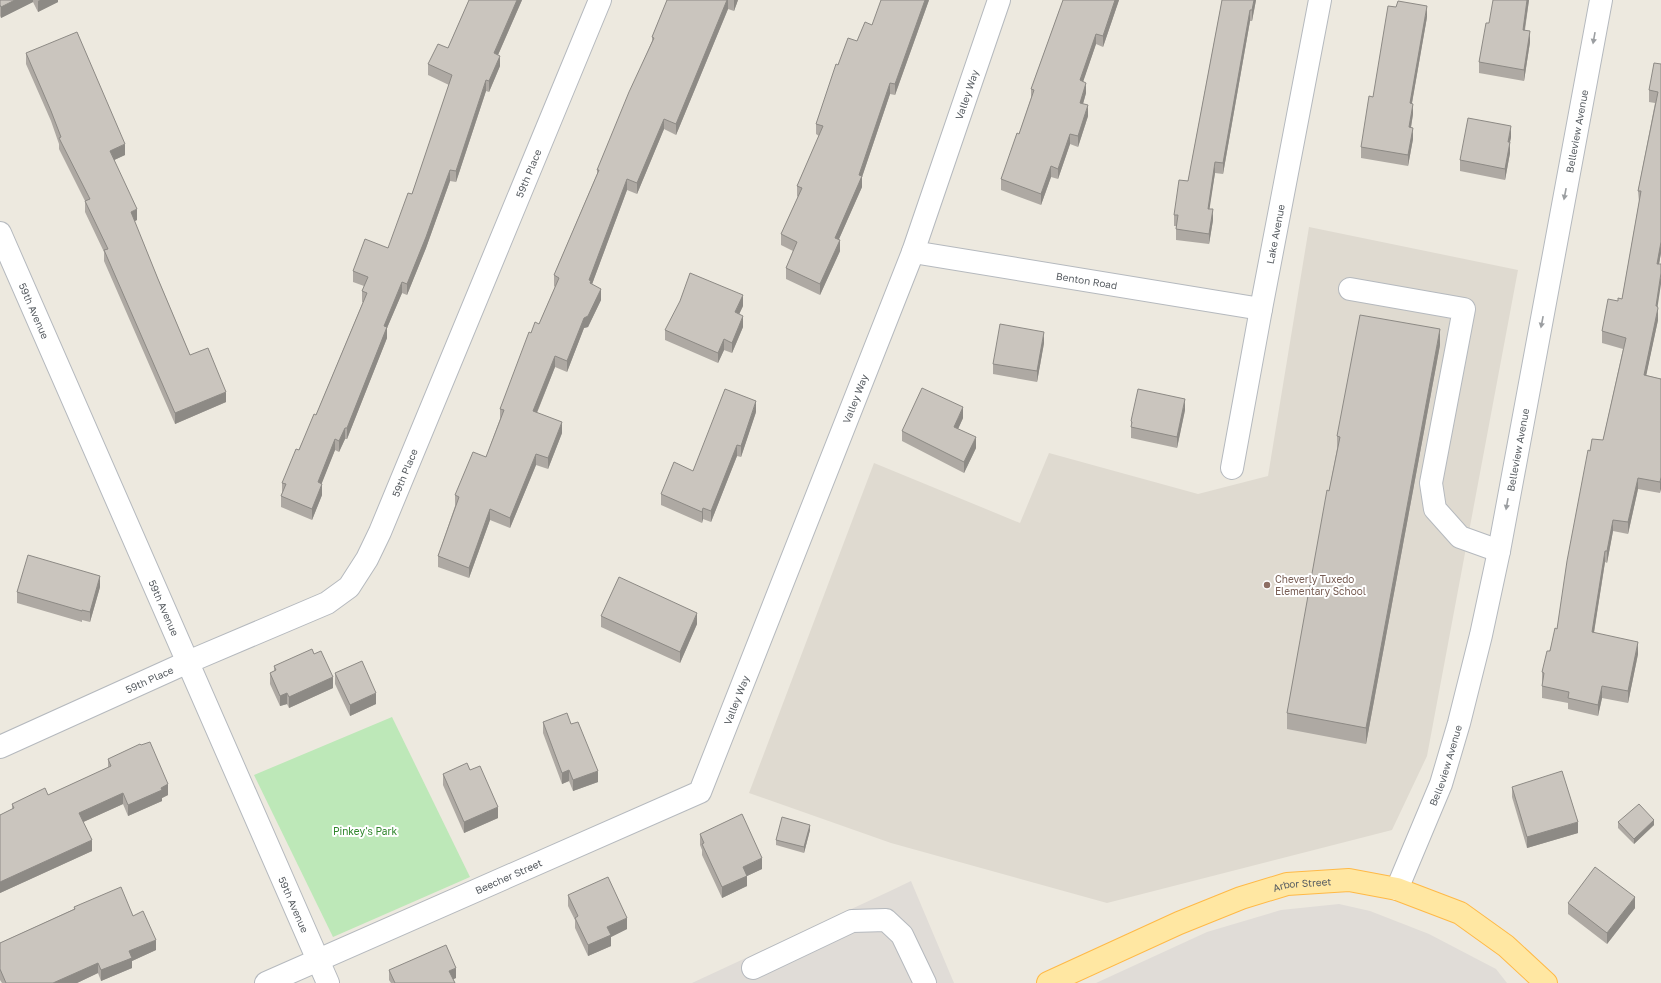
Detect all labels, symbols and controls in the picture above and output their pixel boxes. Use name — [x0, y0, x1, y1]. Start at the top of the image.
one-way arrow — [1590, 32, 1596, 44]
street label: Valley Way — [953, 68, 981, 121]
street label: Belleview Avenue — [1563, 88, 1590, 174]
street label: 59th Place — [513, 147, 544, 199]
one-way arrow — [1562, 188, 1568, 200]
street label: Lake Avenue — [1264, 203, 1287, 265]
street label: Benton Road — [1055, 270, 1118, 291]
street label: 59th Avenue — [17, 281, 52, 341]
one-way arrow — [1538, 316, 1544, 328]
street label: Valley Way — [840, 372, 870, 425]
street label: Belleview Avenue — [1504, 407, 1531, 492]
street label: 59th Place — [389, 447, 420, 499]
one-way arrow — [1504, 498, 1510, 511]
place label: Cheverly Tuxedo Elementary School — [1275, 573, 1366, 597]
street label: 59th Avenue — [146, 578, 181, 638]
marker: Cheverly Tuxedo Elementary School — [1262, 580, 1272, 590]
street label: 59th Place — [124, 663, 175, 695]
street label: Valley Way — [721, 673, 752, 726]
street label: Belleview Avenue — [1427, 723, 1464, 808]
park label: Pinkey's Park — [333, 825, 397, 837]
street label: Beecher Street — [473, 856, 544, 896]
street label: 59th Avenue — [276, 875, 311, 935]
street label: Arbor Street — [1271, 875, 1332, 894]

